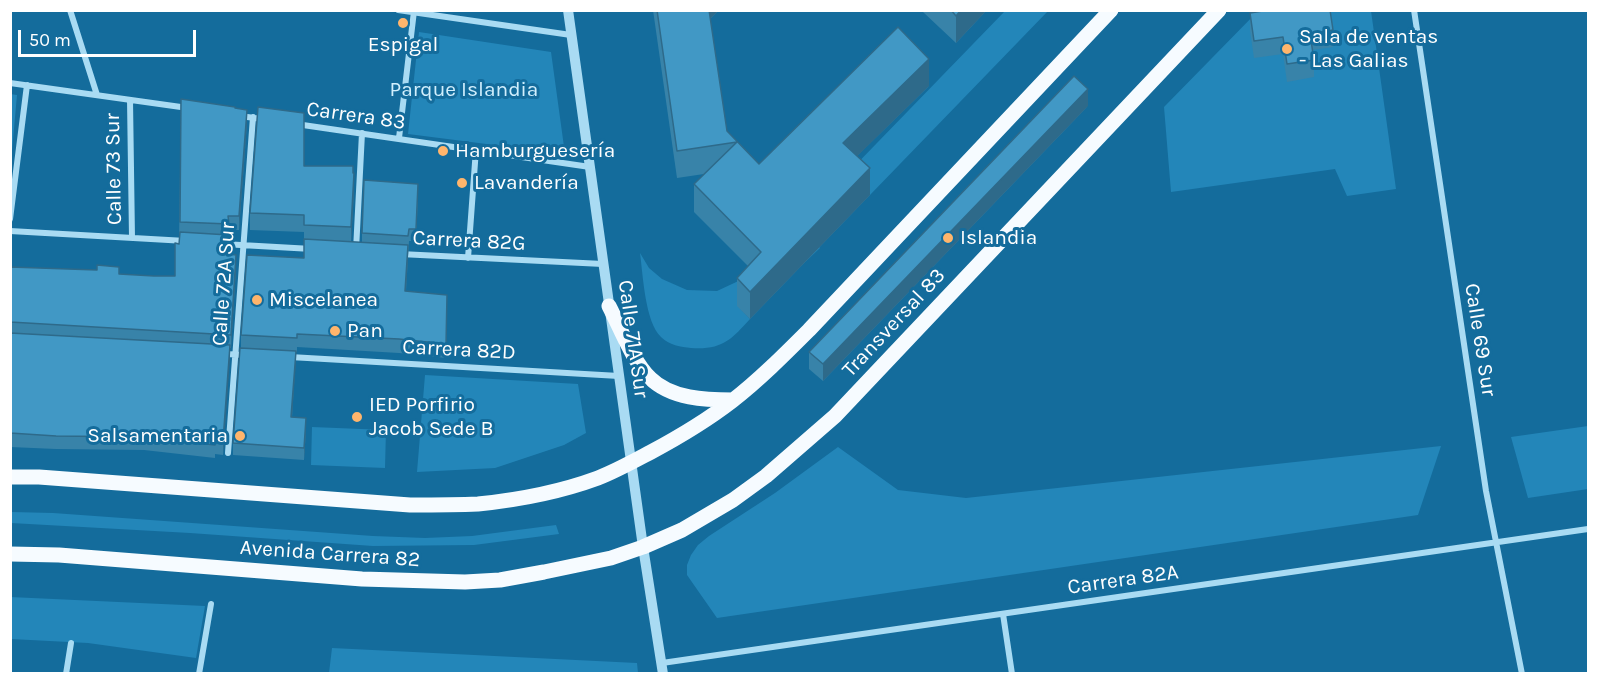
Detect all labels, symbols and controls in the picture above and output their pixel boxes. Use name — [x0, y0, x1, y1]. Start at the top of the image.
marker: Espigal — [396, 16, 410, 30]
scale bar — [21, 18, 200, 56]
place label: Sala de ventas - Las Galias — [1299, 24, 1438, 74]
text: 50 m — [29, 29, 71, 51]
place label: Espigal — [368, 32, 438, 58]
marker: Sala de ventas - Las Galias — [1280, 42, 1294, 56]
park label: Parque Islandia — [390, 77, 538, 103]
street label: Carrera 83 — [305, 97, 407, 135]
street label: Calle 73 Sur — [100, 113, 128, 225]
place label: Hamburguesería — [455, 138, 615, 164]
marker: Hamburguesería — [436, 144, 450, 158]
place label: Lavandería — [474, 170, 579, 196]
marker: Lavandería — [455, 176, 469, 190]
street label: Calle 72A Sur — [207, 221, 241, 347]
street label: Carrera 82G — [412, 225, 526, 257]
place label: Islandia — [960, 225, 1037, 251]
marker: Islandia — [941, 231, 955, 245]
street label: Transversal 83 — [837, 263, 951, 383]
street label: Calle 71A Sur — [612, 278, 654, 400]
street label: Calle 69 Sur — [1459, 282, 1501, 398]
place label: Miscelanea — [269, 287, 378, 313]
marker: Miscelanea — [250, 293, 264, 307]
place label: Pan — [347, 318, 383, 344]
marker: Pan — [328, 324, 342, 338]
street label: Carrera 82D — [402, 334, 516, 366]
place label: IED Porfirio Jacob Sede B — [369, 392, 494, 442]
marker: IED Porfirio Jacob Sede B — [350, 410, 364, 424]
place label: Salsamentaria — [87, 423, 228, 449]
marker: Salsamentaria — [233, 429, 247, 443]
street label: Avenida Carrera 82 — [239, 535, 421, 573]
street label: Carrera 82A — [1066, 560, 1180, 600]

